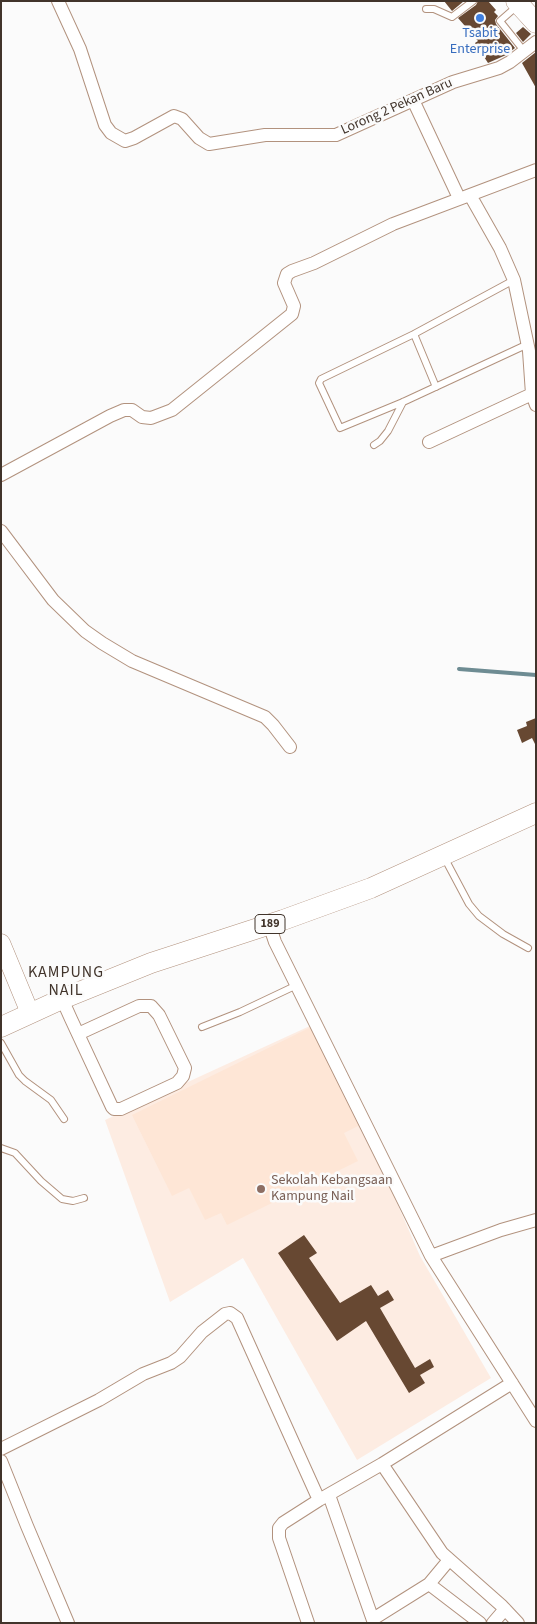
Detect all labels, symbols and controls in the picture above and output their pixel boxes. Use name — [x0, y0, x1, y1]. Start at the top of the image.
marker: Tsabit Enterprise — [474, 12, 486, 24]
place label: Tsabit Enterprise — [450, 26, 510, 58]
street label: Lorong 2 Pekan Baru — [339, 75, 455, 139]
road number: 189 — [255, 914, 285, 934]
district label: KAMPUNG NAIL — [27, 963, 105, 1001]
place label: Sekolah Kebangsaan Kampung Nail — [271, 1173, 393, 1206]
marker: Sekolah Kebangsaan Kampung Nail — [255, 1183, 267, 1195]

